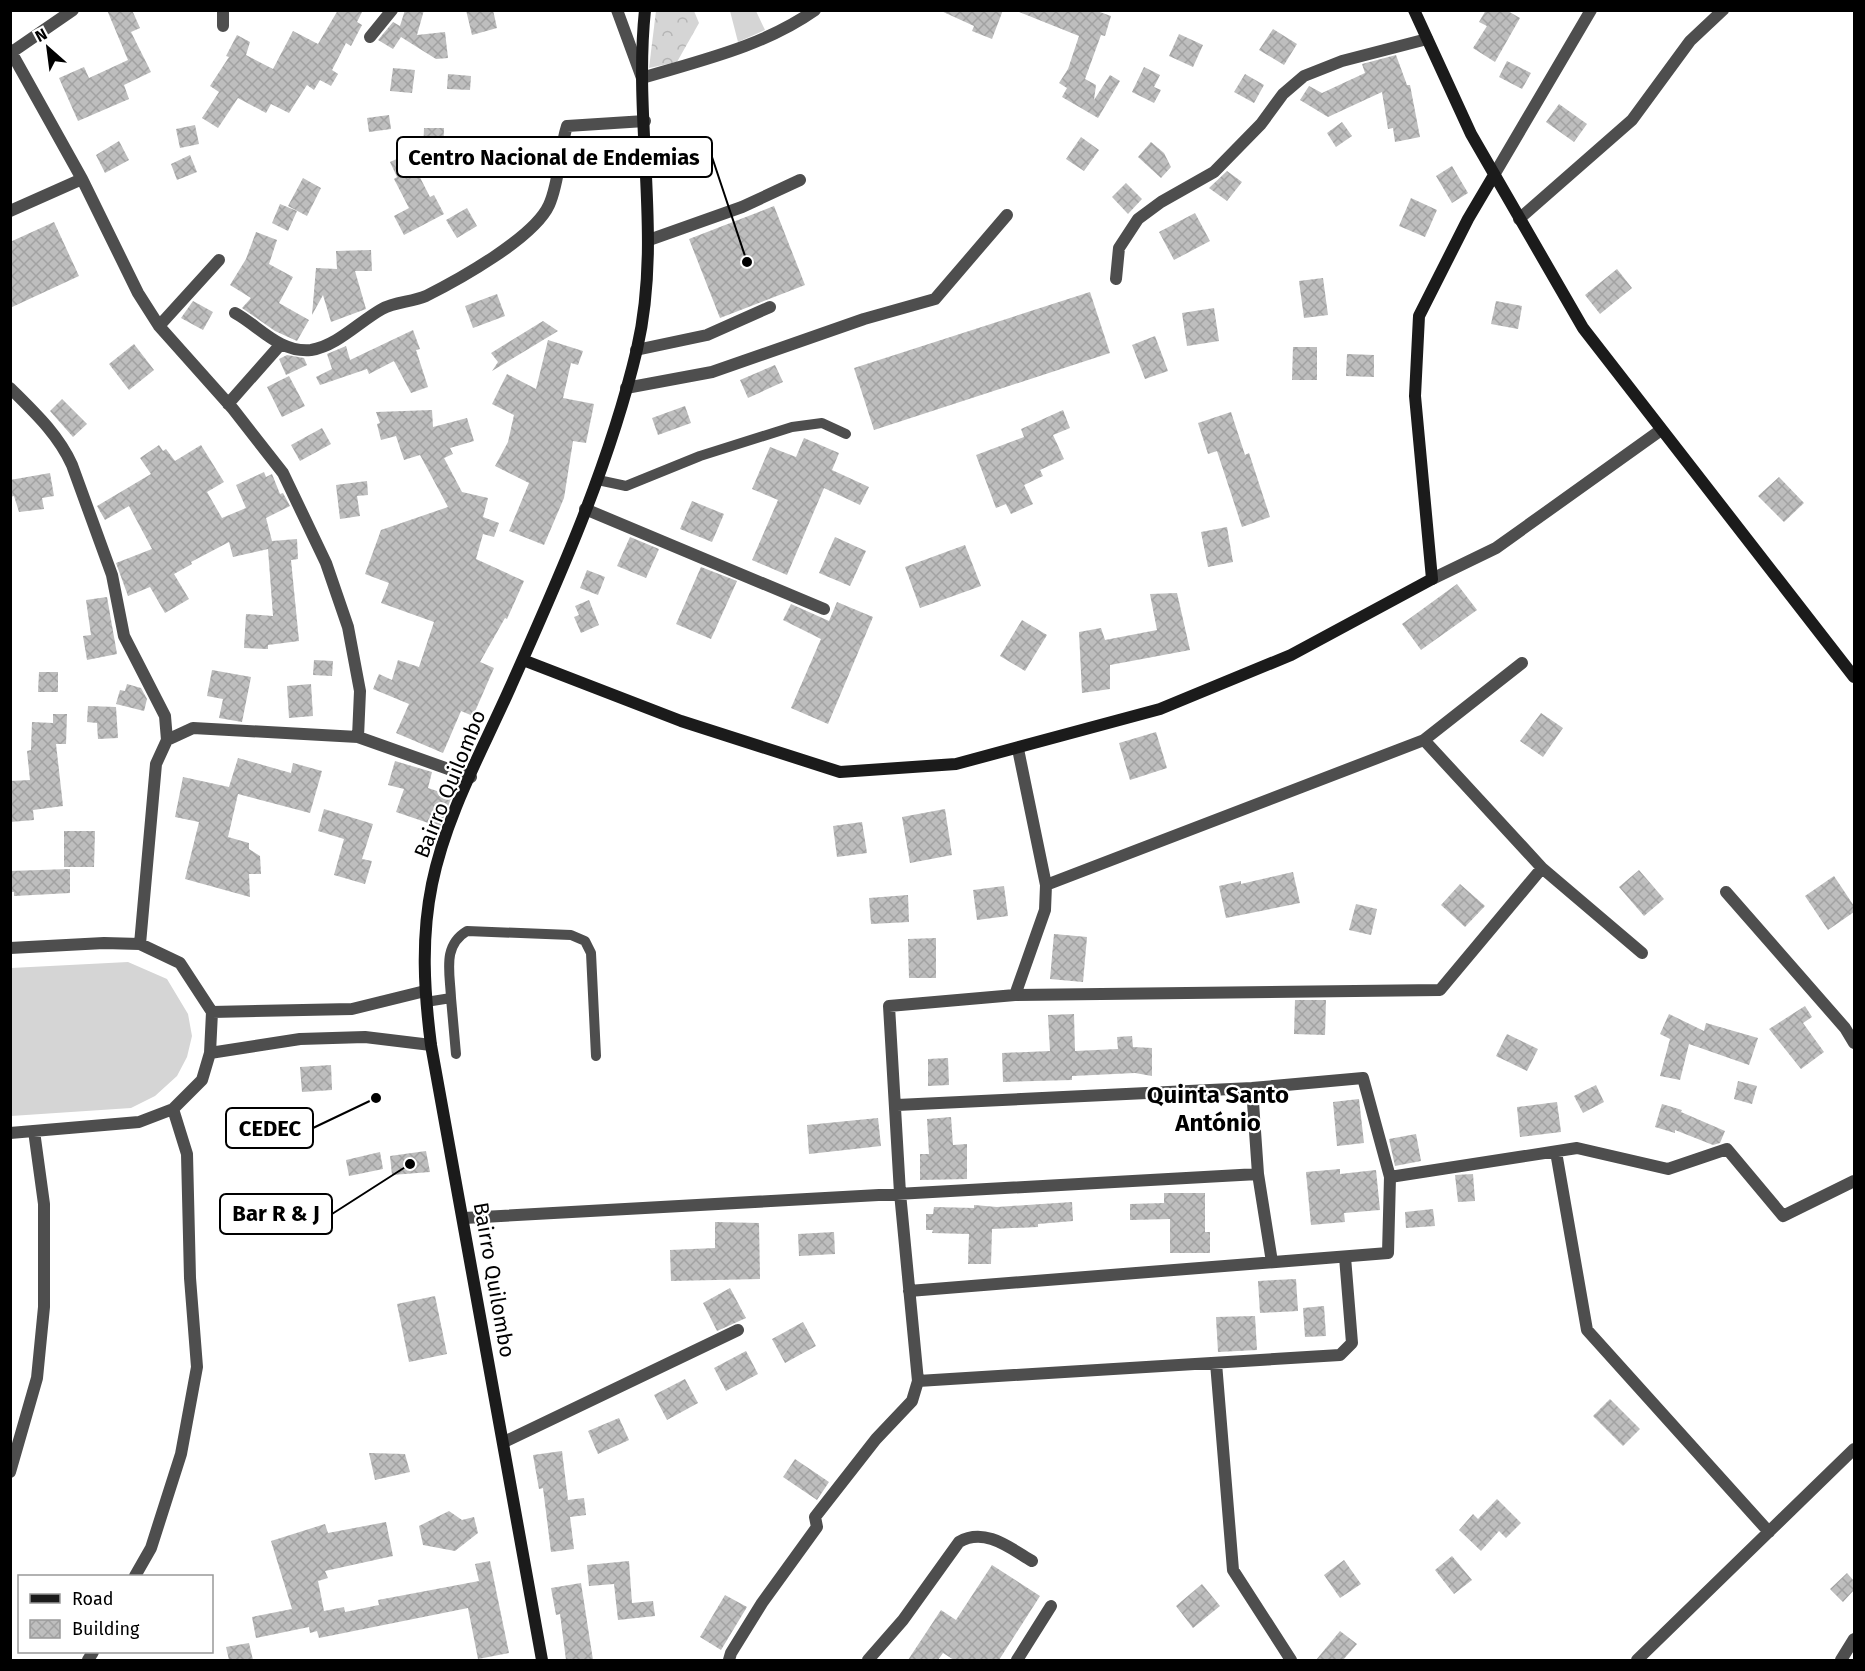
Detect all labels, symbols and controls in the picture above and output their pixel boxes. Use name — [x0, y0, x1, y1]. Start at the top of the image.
north arrow — [18, 18, 78, 78]
text: N — [32, 24, 50, 46]
callout: Centro Nacional de Endemias — [397, 137, 712, 177]
text: Centro Nacional de Endemias — [408, 144, 700, 171]
street label: Bairro Quilombo — [408, 706, 492, 862]
district label: Quinta Santo António — [1147, 1081, 1289, 1137]
callout: CEDEC — [226, 1108, 313, 1148]
text: CEDEC — [239, 1115, 302, 1142]
callout: Bar R & J — [220, 1194, 332, 1234]
text: Bar R & J — [232, 1200, 320, 1227]
street label: Bairro Quilombo — [468, 1200, 520, 1360]
legend — [18, 1575, 213, 1653]
text: Road — [72, 1588, 114, 1610]
text: Building — [72, 1618, 140, 1640]

